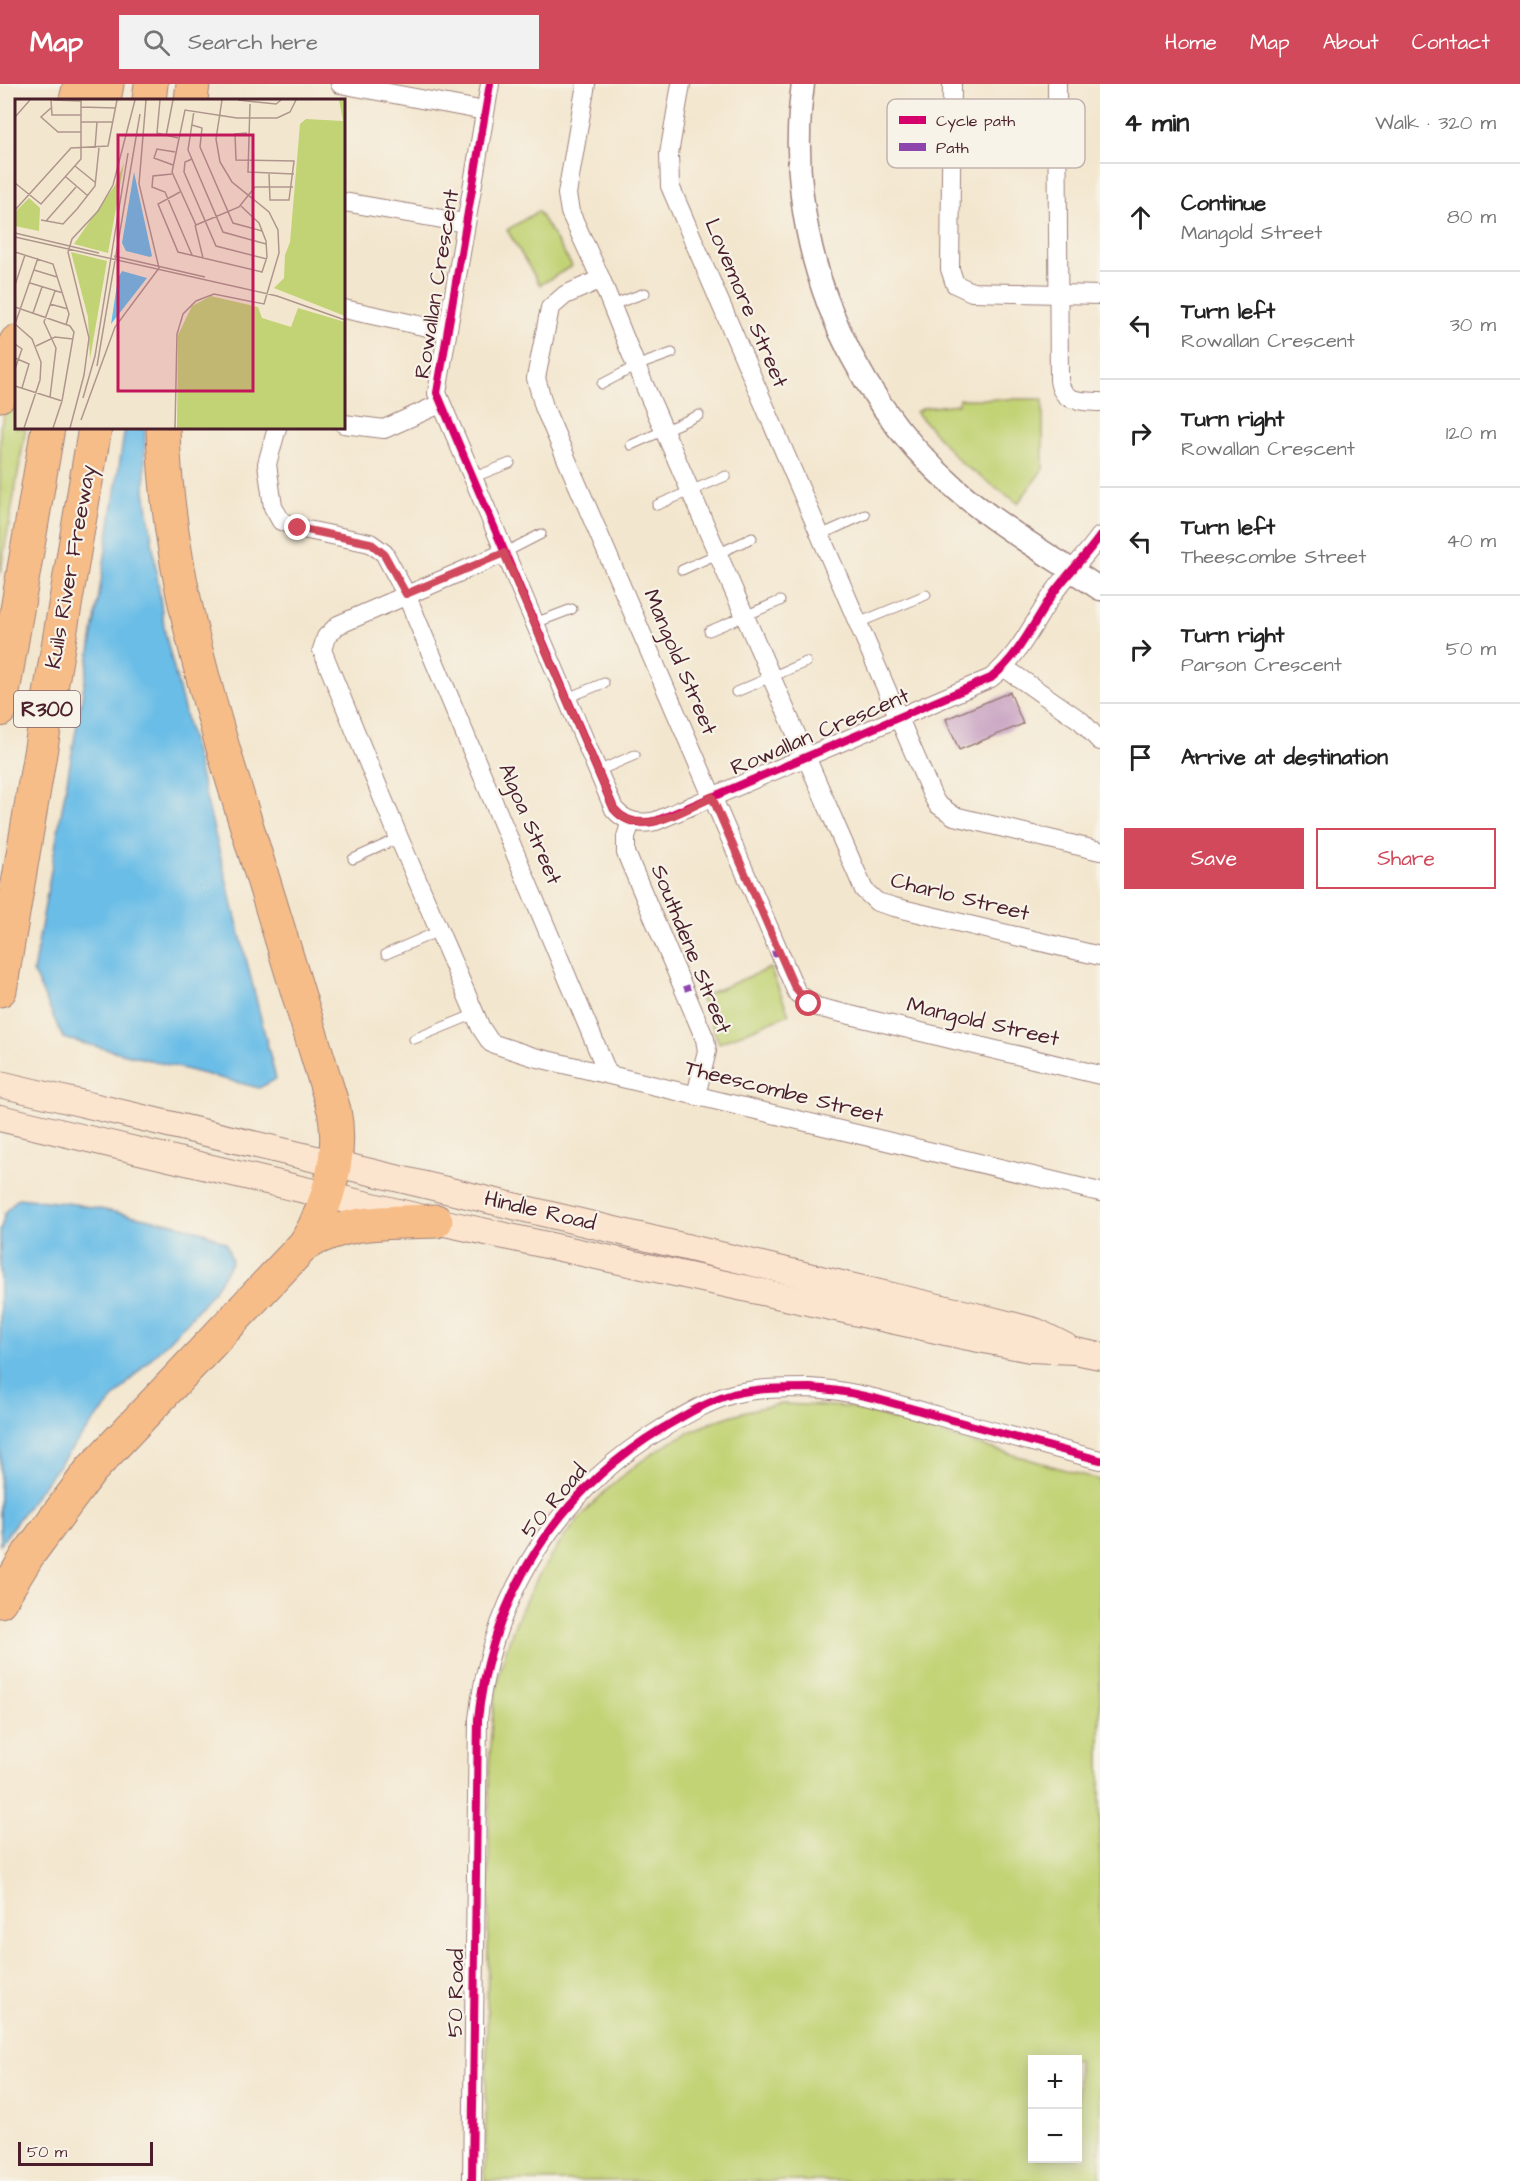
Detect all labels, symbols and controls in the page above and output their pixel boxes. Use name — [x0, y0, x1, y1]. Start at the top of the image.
search box — [119, 15, 539, 69]
text: Map — [30, 23, 83, 62]
icon: search — [140, 26, 173, 59]
text: Search here — [188, 27, 318, 58]
text: Home — [1165, 28, 1217, 57]
text: Map — [1250, 28, 1290, 57]
text: About — [1323, 28, 1379, 57]
text: Contact — [1412, 28, 1490, 57]
inset map — [15, 99, 345, 429]
legend — [887, 99, 1085, 168]
text: 4 min — [1124, 105, 1189, 141]
text: Walk · 320 m — [1375, 109, 1496, 137]
text: Cycle path — [936, 110, 1015, 133]
text: Path — [936, 137, 969, 159]
street label: Rowallan Crescent — [407, 187, 467, 381]
text: Continue — [1181, 188, 1266, 219]
icon: ahead — [1124, 201, 1157, 234]
text: 80 m — [1447, 203, 1496, 231]
street label: Lovemore Street — [696, 214, 796, 393]
text: Mangold Street — [1181, 219, 1322, 247]
text: Turn left — [1181, 296, 1275, 327]
icon: left — [1124, 309, 1157, 342]
text: 30 m — [1450, 311, 1496, 339]
text: Rowallan Crescent — [1181, 327, 1355, 355]
text: Turn right — [1181, 404, 1284, 435]
icon: right — [1124, 417, 1157, 450]
text: 120 m — [1446, 419, 1496, 447]
text: Rowallan Crescent — [1181, 435, 1355, 463]
street label: Kuils River Freeway — [38, 463, 105, 672]
text: Turn left — [1181, 512, 1275, 543]
route end — [284, 514, 310, 540]
icon: left — [1124, 525, 1157, 558]
text: 40 m — [1446, 527, 1496, 555]
text: Theescombe Street — [1181, 543, 1366, 571]
street label: Mangold Street — [634, 584, 725, 740]
text: Turn right — [1181, 620, 1284, 651]
icon: right — [1124, 633, 1157, 666]
text: 50 m — [1446, 635, 1496, 663]
text: Parson Crescent — [1181, 651, 1342, 679]
street label: Rowallan Crescent — [726, 680, 914, 784]
road number: R300 — [14, 691, 80, 727]
icon: arrive — [1124, 741, 1157, 774]
text: Arrive at destination — [1181, 742, 1388, 773]
street label: Algoa Street — [490, 758, 570, 890]
button: Save — [1124, 828, 1304, 889]
button: Share — [1316, 828, 1496, 889]
street label: Southdene Street — [643, 860, 739, 1038]
street label: Charlo Street — [887, 865, 1033, 929]
street label: Mangold Street — [904, 989, 1062, 1056]
route start — [795, 990, 821, 1016]
street label: Theescombe Street — [681, 1052, 887, 1132]
street label: Hindle Road — [481, 1183, 599, 1239]
street label: 50 Road — [514, 1457, 594, 1545]
street label: 50 Road — [440, 1948, 472, 2038]
map controls — [1028, 2055, 1082, 2163]
button: + — [1028, 2055, 1082, 2109]
button: − — [1028, 2109, 1082, 2163]
scale bar — [18, 2139, 153, 2166]
text: 50 m — [27, 2141, 67, 2163]

